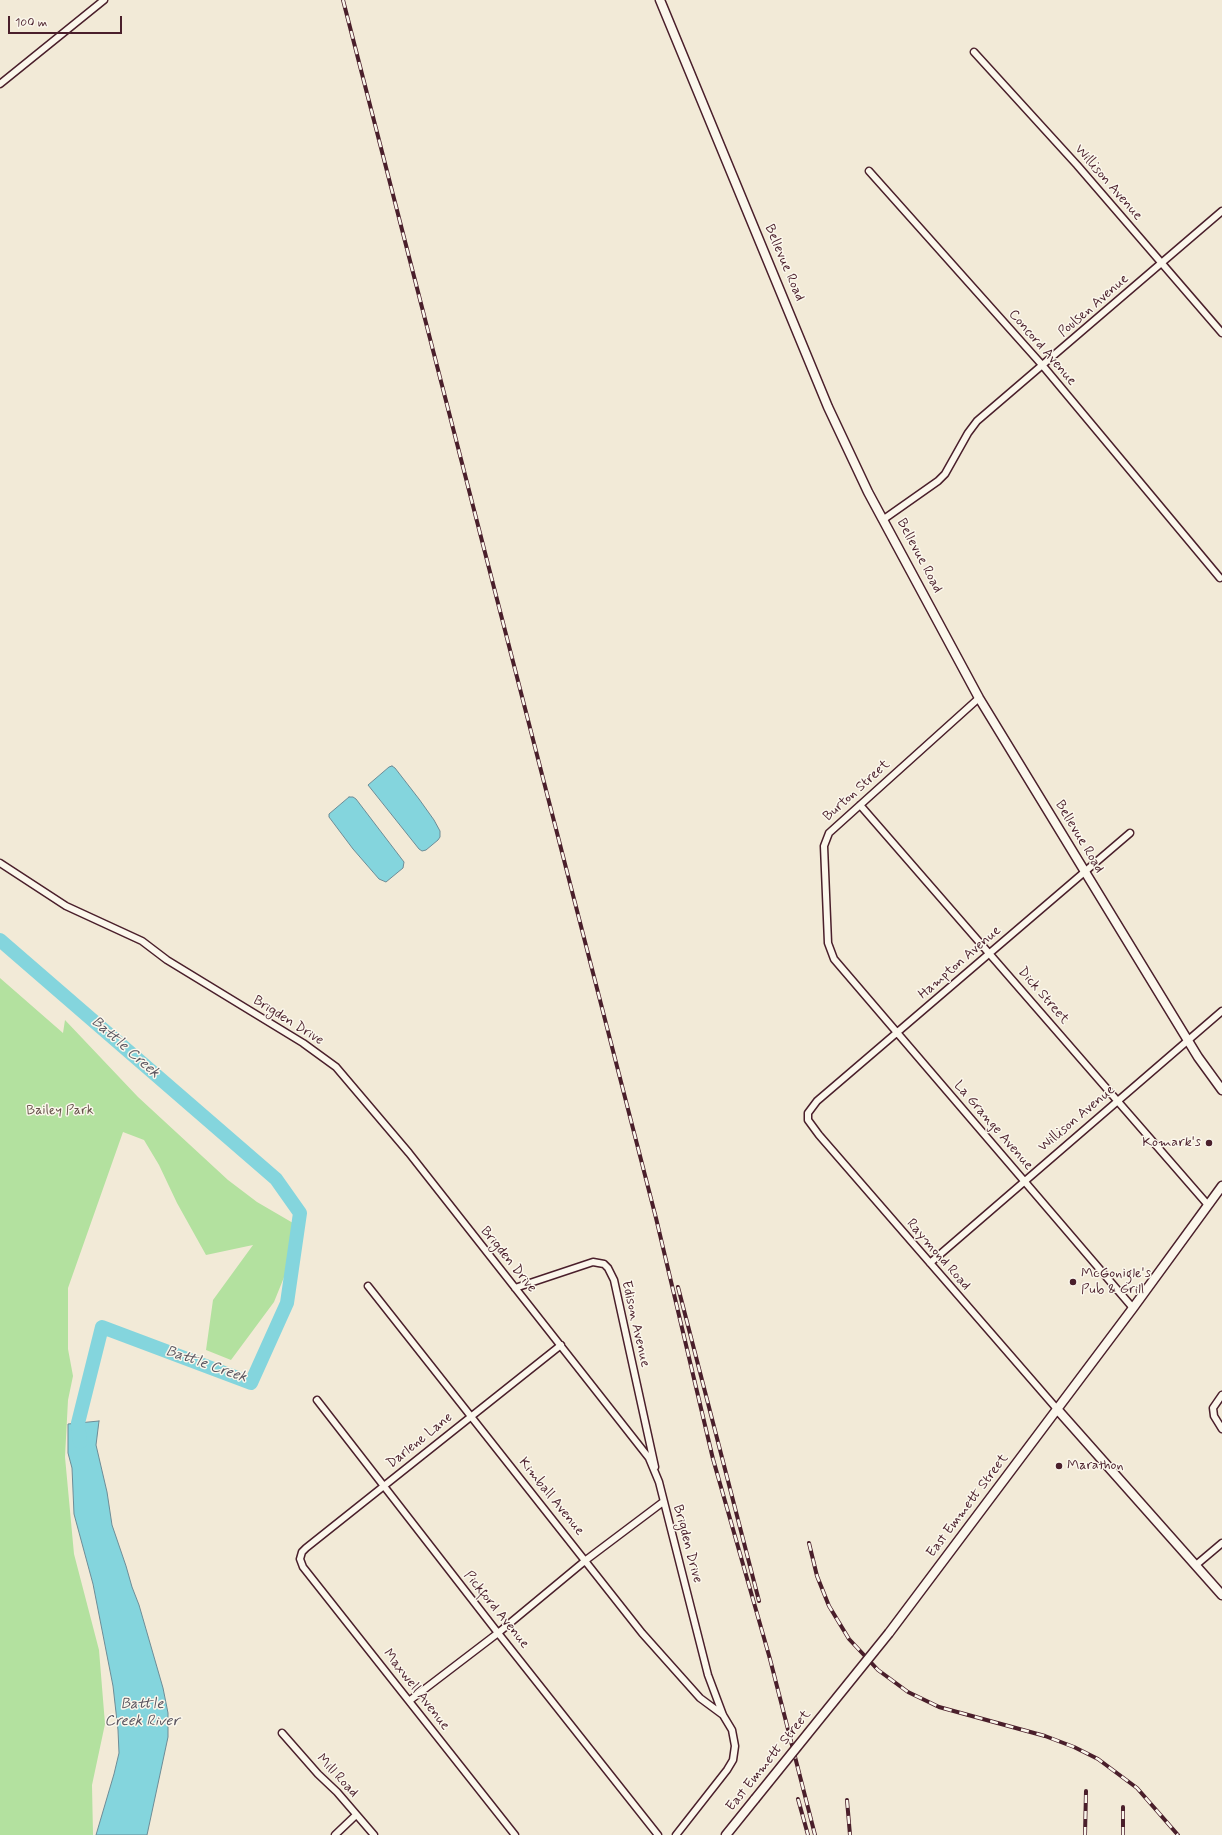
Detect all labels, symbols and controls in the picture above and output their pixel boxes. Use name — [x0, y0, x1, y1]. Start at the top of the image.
scale bar — [10, 8, 124, 34]
text: 100 m — [15, 15, 47, 31]
street label: Willison Avenue — [1070, 142, 1146, 224]
street label: Bellevue Road — [760, 222, 808, 304]
street label: Poulsen Avenue — [1055, 271, 1133, 341]
street label: Concord Avenue — [1004, 307, 1080, 389]
street label: Bellevue Road — [892, 516, 946, 596]
street label: Burton Street — [820, 757, 894, 825]
street label: Bellevue Road — [1051, 798, 1107, 876]
street label: Hampton Avenue — [915, 923, 1005, 1003]
street label: Dick Street — [1014, 964, 1072, 1028]
street label: Brigden Drive — [250, 993, 326, 1049]
water label: Battle Creek — [87, 1013, 163, 1083]
street label: La Grange Avenue — [950, 1078, 1036, 1174]
street label: Willison Avenue — [1035, 1082, 1119, 1156]
park label: Bailey Park — [26, 1103, 94, 1119]
place label: Komark's — [1142, 1135, 1201, 1151]
marker: Komark's — [1204, 1138, 1214, 1148]
street label: Raymond Road — [902, 1216, 974, 1294]
street label: Brigden Drive — [476, 1224, 540, 1296]
place label: McGonigle's Pub & Grill — [1081, 1266, 1151, 1298]
marker: McGonigle's Pub & Grill — [1068, 1277, 1078, 1287]
street label: Edison Avenue — [617, 1279, 653, 1369]
water label: Battle Creek — [163, 1343, 249, 1387]
street label: Darlene Lane — [384, 1409, 456, 1473]
street label: East Emmett Street — [924, 1451, 1012, 1561]
street label: Kimball Avenue — [514, 1455, 588, 1539]
place label: Marathon — [1067, 1458, 1124, 1474]
marker: Marathon — [1054, 1461, 1064, 1471]
street label: Brigden Drive — [669, 1503, 705, 1585]
street label: Pickford Avenue — [460, 1568, 532, 1652]
street label: Maxwell Avenue — [379, 1646, 453, 1734]
water label: Battle Creek River — [105, 1696, 179, 1731]
street label: East Emmett Street — [723, 1707, 815, 1815]
street label: Mill Road — [313, 1751, 361, 1801]

